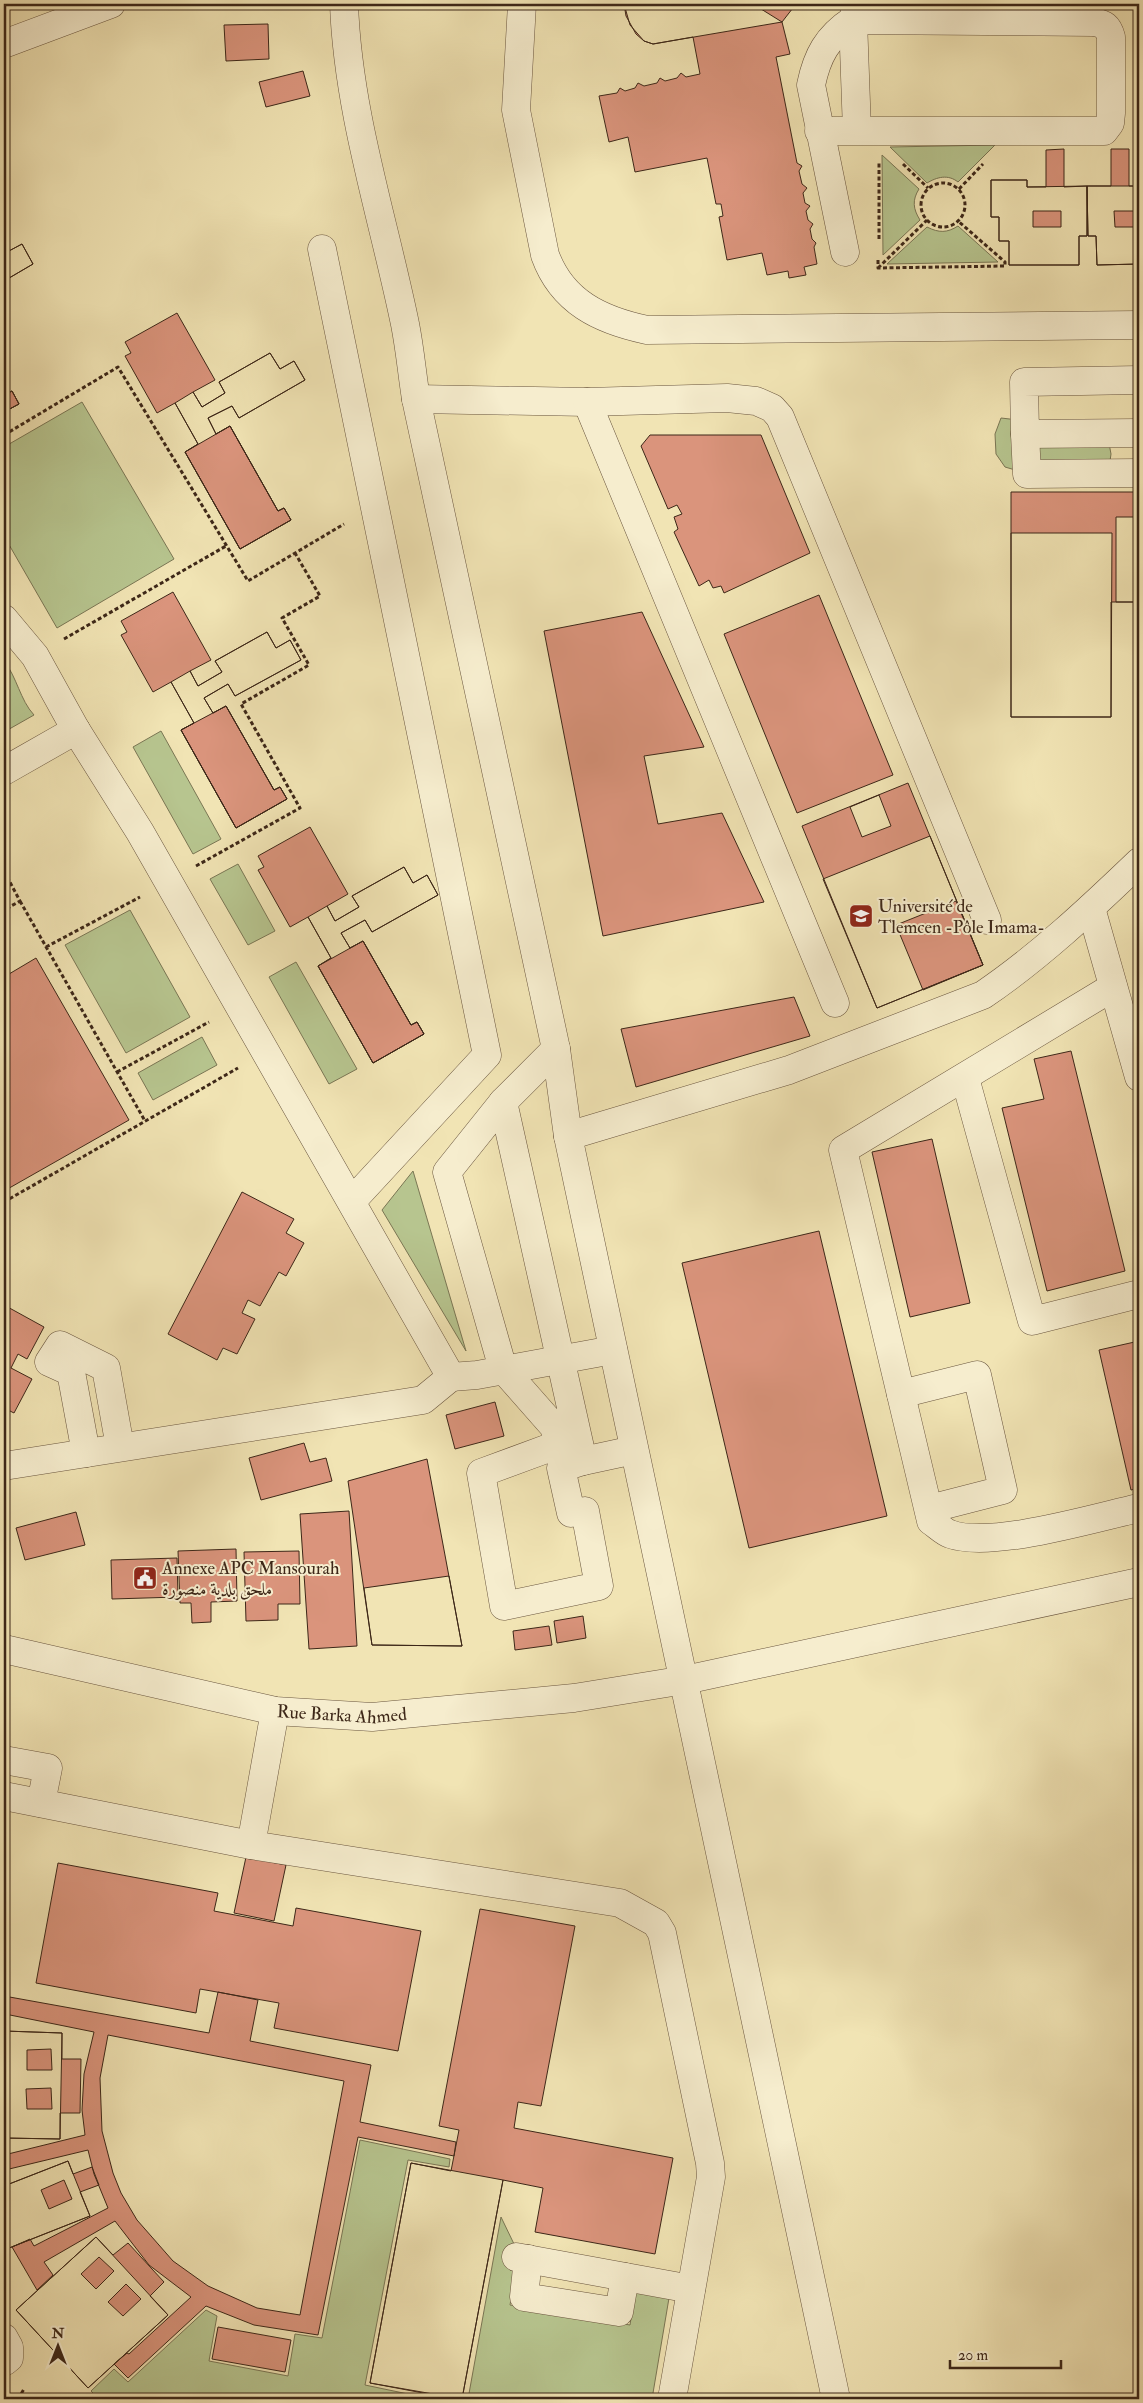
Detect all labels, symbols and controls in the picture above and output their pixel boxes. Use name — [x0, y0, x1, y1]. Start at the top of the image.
place label: Université de Tlemcen -Pôle Imama- — [878, 895, 1045, 939]
school or university icon: Université de Tlemcen -Pôle Imama- — [848, 903, 874, 929]
place label: Annexe APC Mansourah ملحق بلدية منصورة — [161, 1557, 340, 1601]
public building icon: Annexe APC Mansourah ملحق بلدية منصورة — [132, 1565, 158, 1591]
street label: Rue Barka Ahmed — [276, 1700, 408, 1729]
north arrow — [32, 2320, 82, 2370]
text: N — [51, 2325, 65, 2342]
scale bar — [950, 2338, 1062, 2370]
text: 20 m — [958, 2346, 988, 2365]

